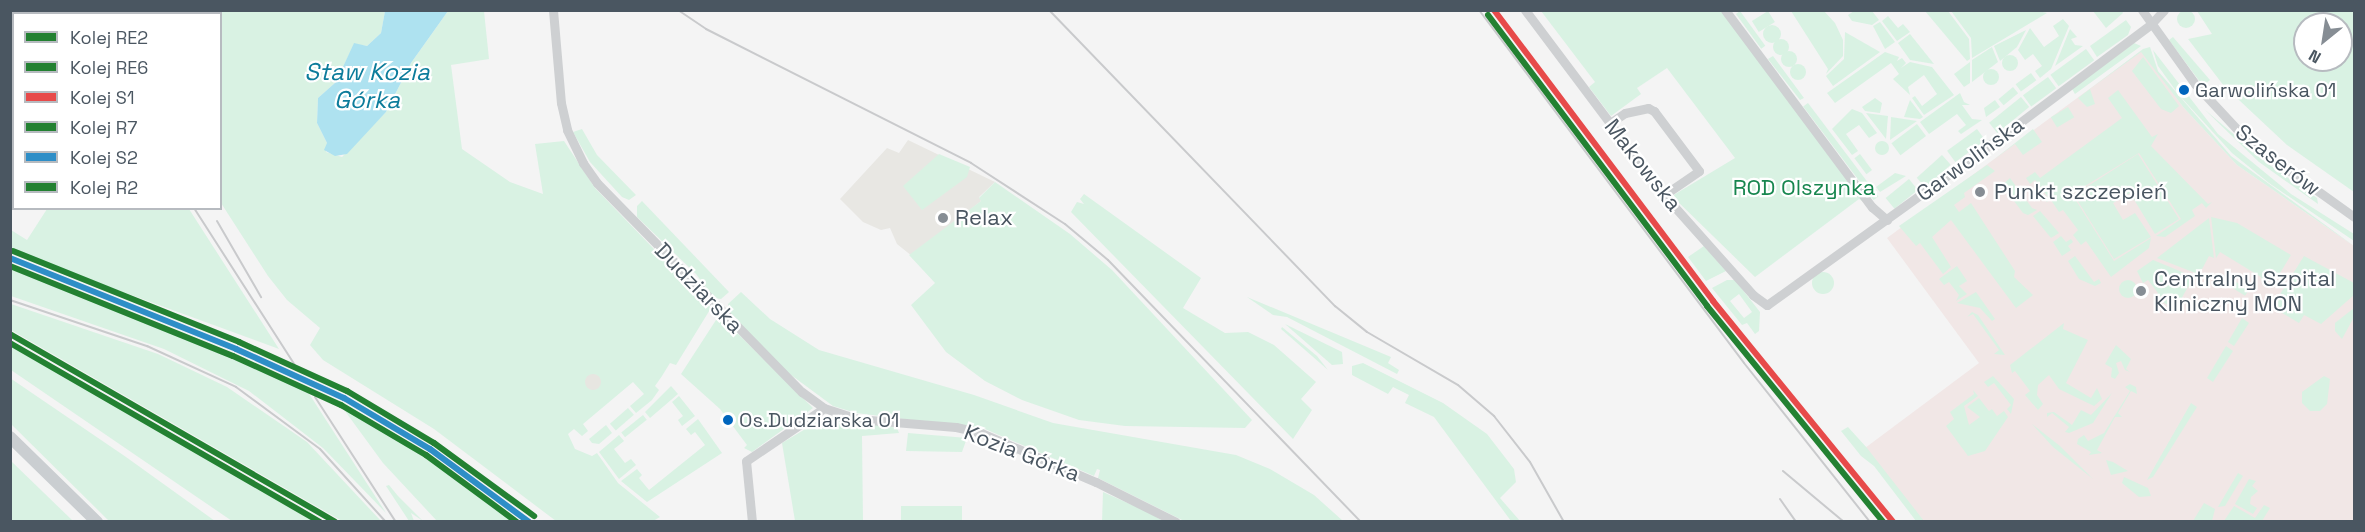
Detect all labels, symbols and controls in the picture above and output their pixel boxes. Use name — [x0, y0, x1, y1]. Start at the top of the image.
legend — [12, 12, 222, 210]
north arrow — [2293, 12, 2353, 72]
text: Kolej RE2 — [70, 26, 148, 49]
text: N — [2305, 45, 2325, 68]
text: Kolej RE6 — [70, 56, 148, 79]
water label: Staw Kozia Górka — [304, 58, 430, 114]
place label: Garwolińska 01 — [2195, 78, 2336, 102]
marker: Garwolińska 01 — [2178, 84, 2190, 96]
text: Kolej S1 — [70, 86, 134, 109]
street label: Garwolińska — [1911, 111, 2029, 207]
street label: Makowska — [1599, 114, 1687, 216]
text: Kolej R7 — [70, 116, 137, 139]
street label: Szaserów — [2230, 119, 2326, 201]
text: Kolej S2 — [70, 146, 138, 169]
park label: ROD Olszynka — [1733, 175, 1875, 201]
text: Kolej R2 — [70, 176, 138, 199]
place label: Punkt szczepień — [1994, 179, 2167, 205]
marker: Punkt szczepień — [1971, 183, 1989, 201]
place label: Relax — [955, 205, 1013, 231]
marker: Relax — [936, 211, 950, 225]
street label: Dudziarska — [649, 237, 749, 339]
place label: Centralny Szpital Kliniczny MON — [2154, 265, 2335, 316]
marker: Centralny Szpital Kliniczny MON — [2132, 282, 2150, 300]
place label: Os.Dudziarska 01 — [739, 408, 899, 432]
marker: Os.Dudziarska 01 — [722, 414, 734, 426]
street label: Kozia Górka — [960, 419, 1084, 487]

